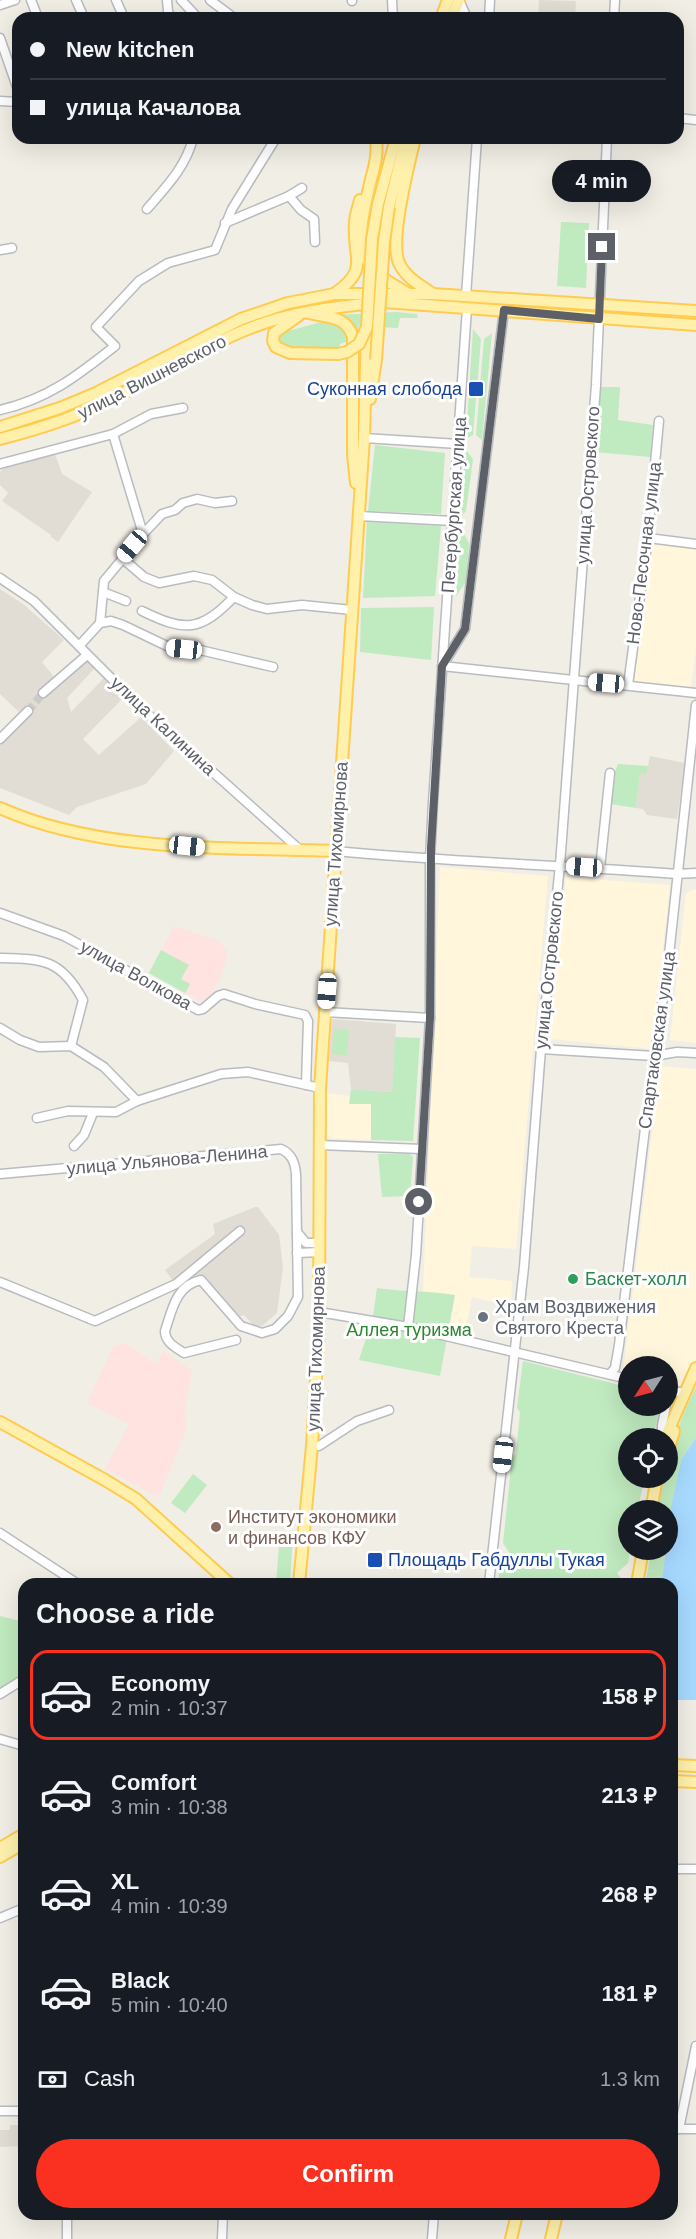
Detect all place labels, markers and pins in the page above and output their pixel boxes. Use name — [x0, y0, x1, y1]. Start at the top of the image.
place label: Суконная слобода — [307, 379, 463, 399]
marker: Суконная слобода — [467, 380, 485, 398]
place label: Баскет-холл — [585, 1269, 687, 1289]
marker: Баскет-холл — [566, 1272, 580, 1286]
place label: Храм Воздвижения Святого Креста — [495, 1297, 656, 1338]
marker: Храм Воздвижения Святого Креста — [476, 1310, 490, 1324]
place label: Институт экономики и финансов КФУ — [228, 1507, 396, 1548]
marker: Институт экономики и финансов КФУ — [209, 1520, 223, 1534]
place label: Площадь Габдуллы Тукая — [388, 1550, 605, 1570]
marker: Площадь Габдуллы Тукая — [366, 1551, 384, 1569]

